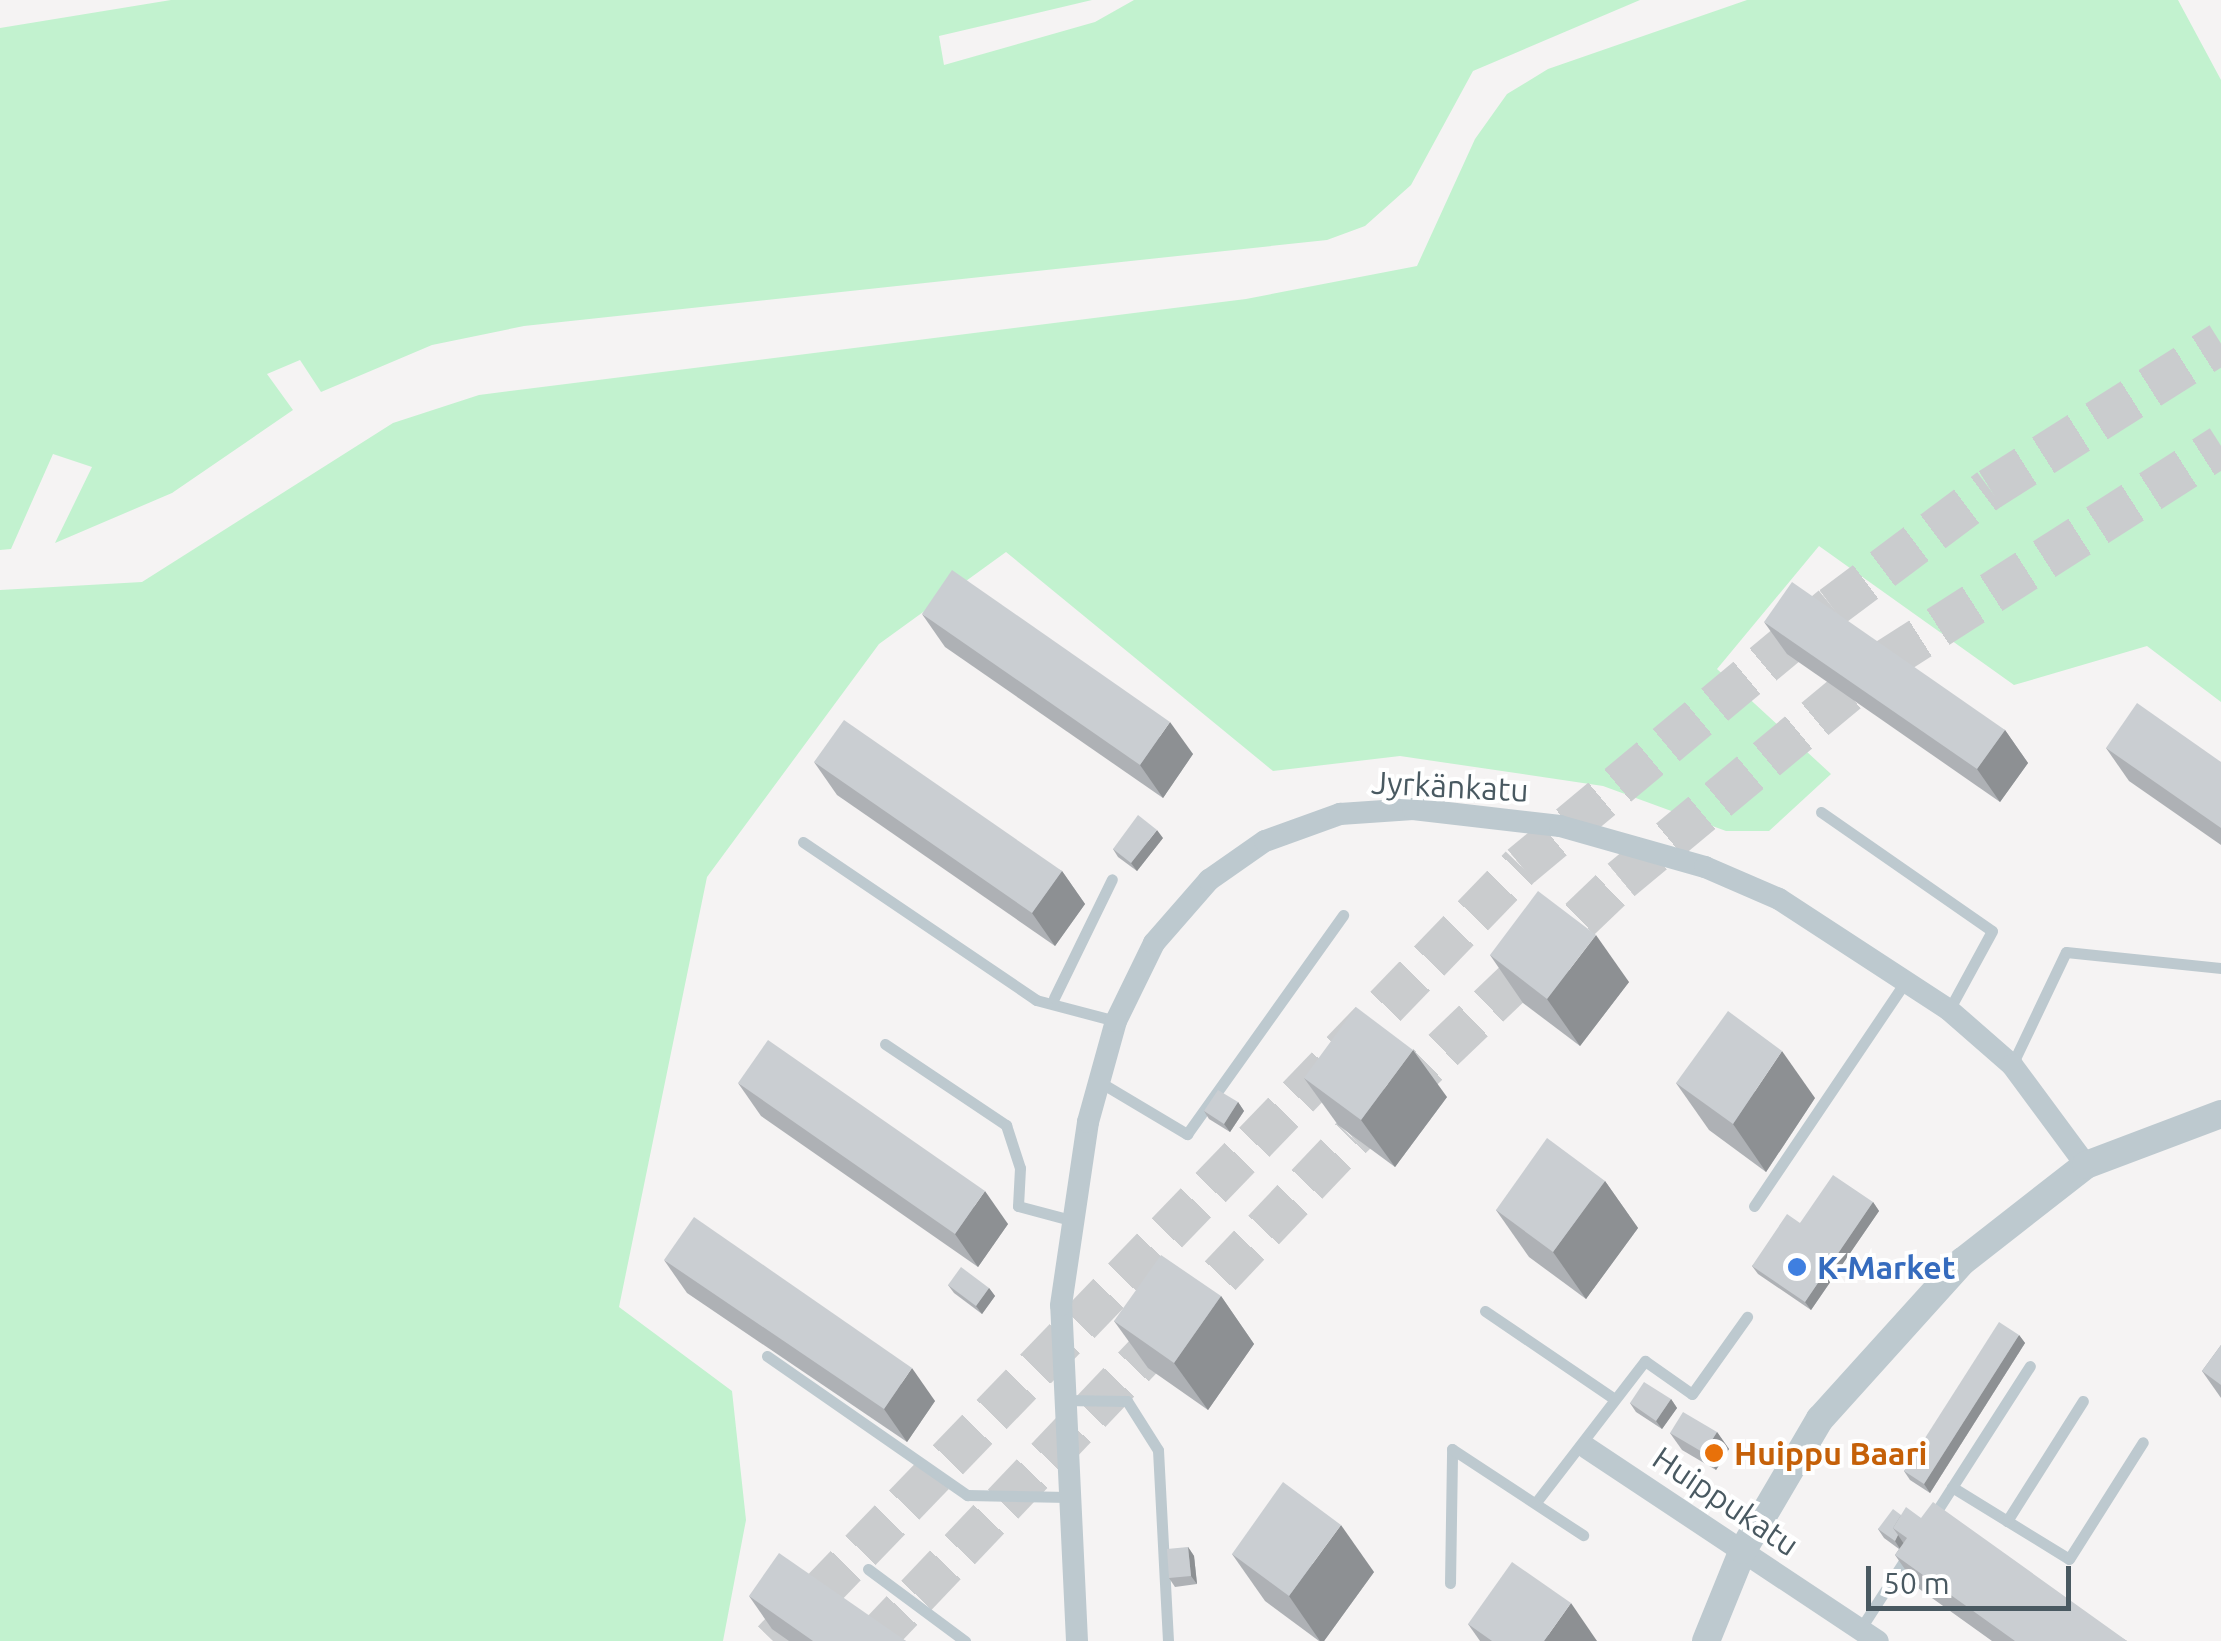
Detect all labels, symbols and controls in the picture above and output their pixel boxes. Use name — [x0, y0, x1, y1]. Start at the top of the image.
street label: Jyrkänkatu — [1370, 763, 1530, 809]
place label: K-Market — [1817, 1248, 1955, 1286]
marker: K-Market — [1786, 1256, 1808, 1278]
place label: Huippu Baari — [1734, 1434, 1927, 1472]
street label: Huippukatu — [1646, 1438, 1806, 1564]
marker: Huippu Baari — [1703, 1442, 1725, 1464]
scale bar — [1871, 1546, 2076, 1608]
text: 50 m — [1883, 1566, 1950, 1600]

